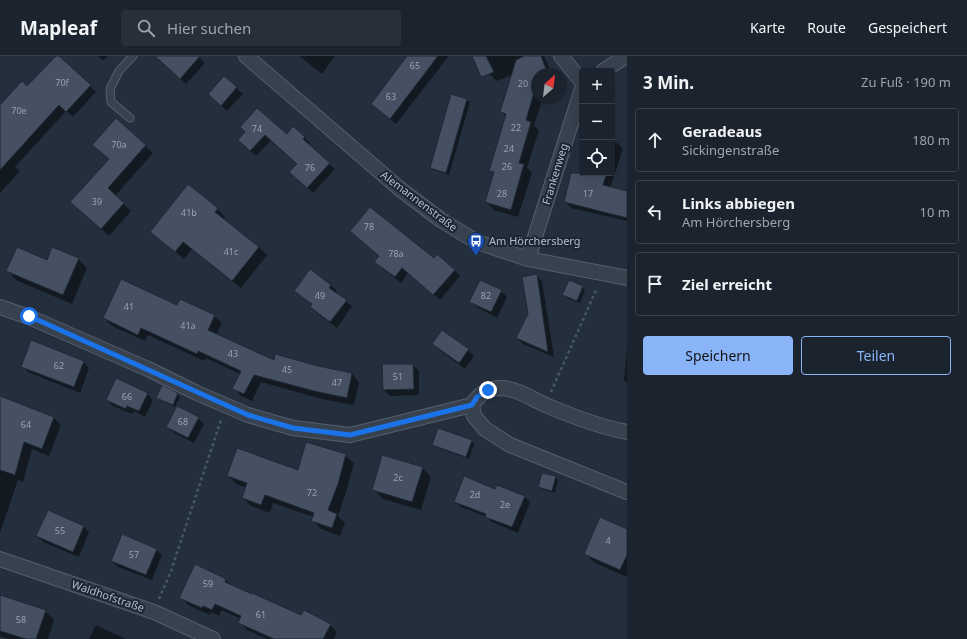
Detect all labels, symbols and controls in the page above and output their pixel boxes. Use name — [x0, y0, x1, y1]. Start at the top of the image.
search box — [121, 10, 401, 46]
text: Mapleaf — [20, 15, 97, 41]
icon: search — [135, 17, 157, 39]
text: Hier suchen — [167, 18, 251, 38]
text: Karte — [750, 18, 785, 37]
text: Route — [807, 18, 846, 37]
text: Gespeichert — [868, 18, 947, 37]
house number: 65 — [410, 59, 420, 72]
north arrow — [531, 68, 567, 104]
map controls — [579, 68, 615, 176]
button: + — [579, 68, 615, 104]
text: 3 Min. — [643, 71, 694, 94]
text: Zu Fuß · 190 m — [861, 73, 951, 91]
house number: 70f — [55, 76, 70, 89]
house number: 20 — [518, 77, 528, 90]
house number: 63 — [386, 90, 396, 103]
house number: 70e — [11, 104, 27, 117]
button: − — [579, 104, 615, 140]
house number: 22 — [511, 121, 521, 134]
text: Geradeaus — [682, 121, 762, 141]
house number: 74 — [252, 122, 262, 135]
icon: ahead — [644, 129, 666, 151]
text: 180 m — [912, 131, 950, 149]
house number: 70a — [111, 138, 127, 151]
button: locate — [579, 140, 615, 176]
street label: Frankenweg — [538, 141, 571, 206]
text: Sickingenstraße — [682, 141, 779, 159]
house number: 24 — [504, 142, 514, 155]
house number: 26 — [502, 160, 512, 173]
house number: 76 — [305, 161, 315, 174]
street label: Alemannenstraße — [378, 167, 461, 234]
house number: 28 — [497, 187, 507, 200]
house number: 17 — [583, 187, 593, 200]
text: Links abbiegen — [682, 193, 795, 213]
house number: 39 — [92, 195, 102, 208]
icon: left — [644, 201, 666, 223]
text: 10 m — [920, 203, 950, 221]
house number: 41b — [181, 206, 197, 219]
text: Am Hörchersberg — [682, 213, 790, 231]
house number: 78 — [364, 220, 374, 233]
bus stop icon: Am Hörchersberg — [466, 231, 486, 256]
place label: Am Hörchersberg — [489, 233, 581, 248]
house number: 41c — [224, 245, 239, 258]
house number: 78a — [388, 247, 404, 260]
icon: arrive — [644, 273, 666, 295]
text: Ziel erreicht — [682, 274, 772, 294]
house number: 49 — [315, 289, 325, 302]
house number: 82 — [481, 289, 491, 302]
house number: 41 — [124, 300, 134, 313]
route start — [20, 307, 38, 325]
house number: 41a — [180, 319, 196, 332]
button: Speichern — [643, 336, 793, 375]
button: Teilen — [801, 336, 951, 375]
house number: 43 — [228, 347, 238, 360]
house number: 62 — [54, 359, 64, 372]
house number: 45 — [282, 363, 292, 376]
house number: 51 — [393, 370, 403, 383]
house number: 47 — [332, 376, 342, 389]
route end — [479, 381, 497, 399]
house number: 66 — [122, 390, 132, 403]
house number: 68 — [178, 415, 188, 428]
house number: 64 — [21, 418, 31, 431]
house number: 2c — [393, 471, 403, 484]
house number: 72 — [307, 486, 317, 499]
house number: 2d — [470, 488, 480, 501]
house number: 2e — [500, 498, 510, 511]
house number: 55 — [55, 524, 65, 537]
house number: 4 — [605, 534, 611, 547]
house number: 57 — [129, 548, 139, 561]
street label: Waldhofstraße — [70, 576, 146, 615]
house number: 59 — [203, 577, 213, 590]
house number: 61 — [256, 608, 266, 621]
house number: 58 — [16, 613, 26, 626]

